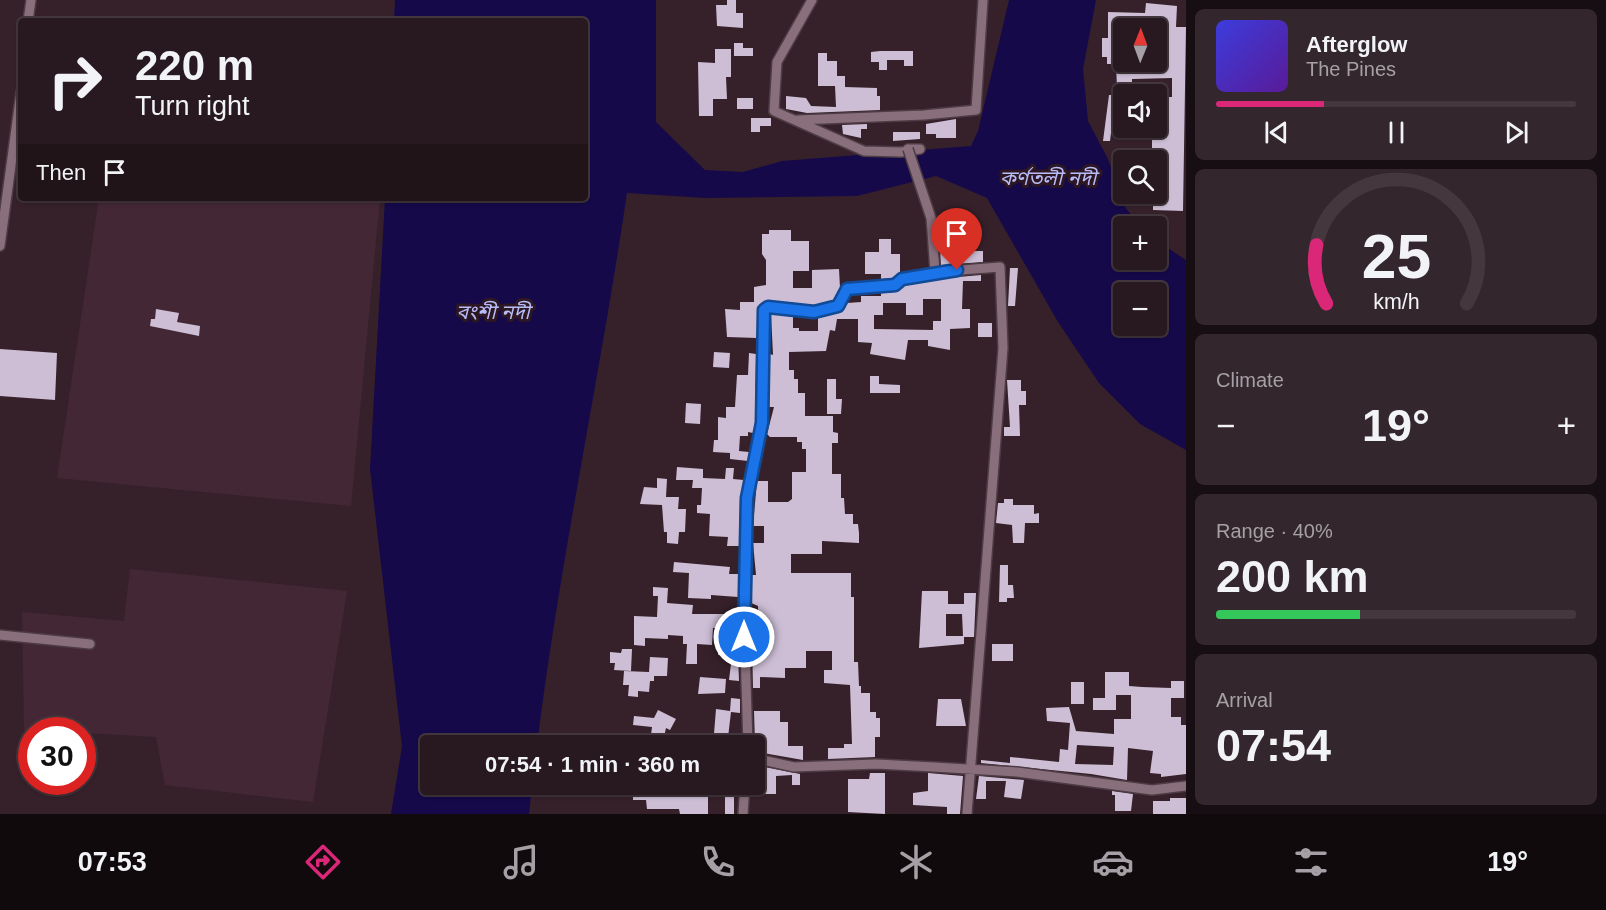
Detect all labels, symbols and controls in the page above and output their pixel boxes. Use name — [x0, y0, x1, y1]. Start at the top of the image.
north arrow — [1113, 18, 1167, 72]
map controls — [1113, 18, 1167, 336]
text: Afterglow — [1306, 32, 1407, 57]
icon: right — [36, 42, 114, 120]
text: 220 m — [135, 42, 254, 89]
text: The Pines — [1306, 58, 1396, 80]
button: sound — [1113, 84, 1167, 138]
text: Turn right — [135, 91, 250, 121]
icon: previous — [1260, 116, 1293, 149]
icon: pause — [1380, 116, 1413, 149]
icon: next — [1500, 116, 1533, 149]
button: search — [1113, 150, 1167, 204]
icon: arrive — [98, 156, 131, 189]
text: Then — [36, 160, 86, 185]
water label: কর্ণতলী নদী — [1000, 166, 1100, 189]
pin — [931, 208, 982, 270]
button: + — [1113, 216, 1167, 270]
icon: arrive — [940, 217, 973, 250]
text: 25 — [1361, 222, 1431, 291]
button: − — [1113, 282, 1167, 336]
text: km/h — [1373, 290, 1419, 314]
water label: বংশী নদী — [456, 300, 533, 323]
text: Climate — [1216, 369, 1284, 391]
text: 19° — [1362, 400, 1430, 451]
text: − — [1216, 407, 1235, 444]
text: + — [1557, 407, 1576, 444]
text: Range · 40% — [1216, 520, 1333, 542]
text: 200 km — [1216, 551, 1369, 602]
position arrow — [712, 605, 776, 669]
text: Arrival — [1216, 689, 1273, 711]
speed limit sign: 30 — [18, 717, 96, 795]
text: 07:54 — [1216, 720, 1331, 771]
text: 07:54 · 1 min · 360 m — [485, 752, 700, 777]
icon: directions — [302, 841, 344, 883]
icon: music — [500, 841, 542, 883]
icon: phone — [697, 841, 739, 883]
icon: climate — [895, 841, 937, 883]
icon: car — [1092, 841, 1134, 883]
icon: filters — [1290, 841, 1332, 883]
text: 07:53 — [78, 847, 147, 877]
text: 19° — [1487, 847, 1528, 877]

